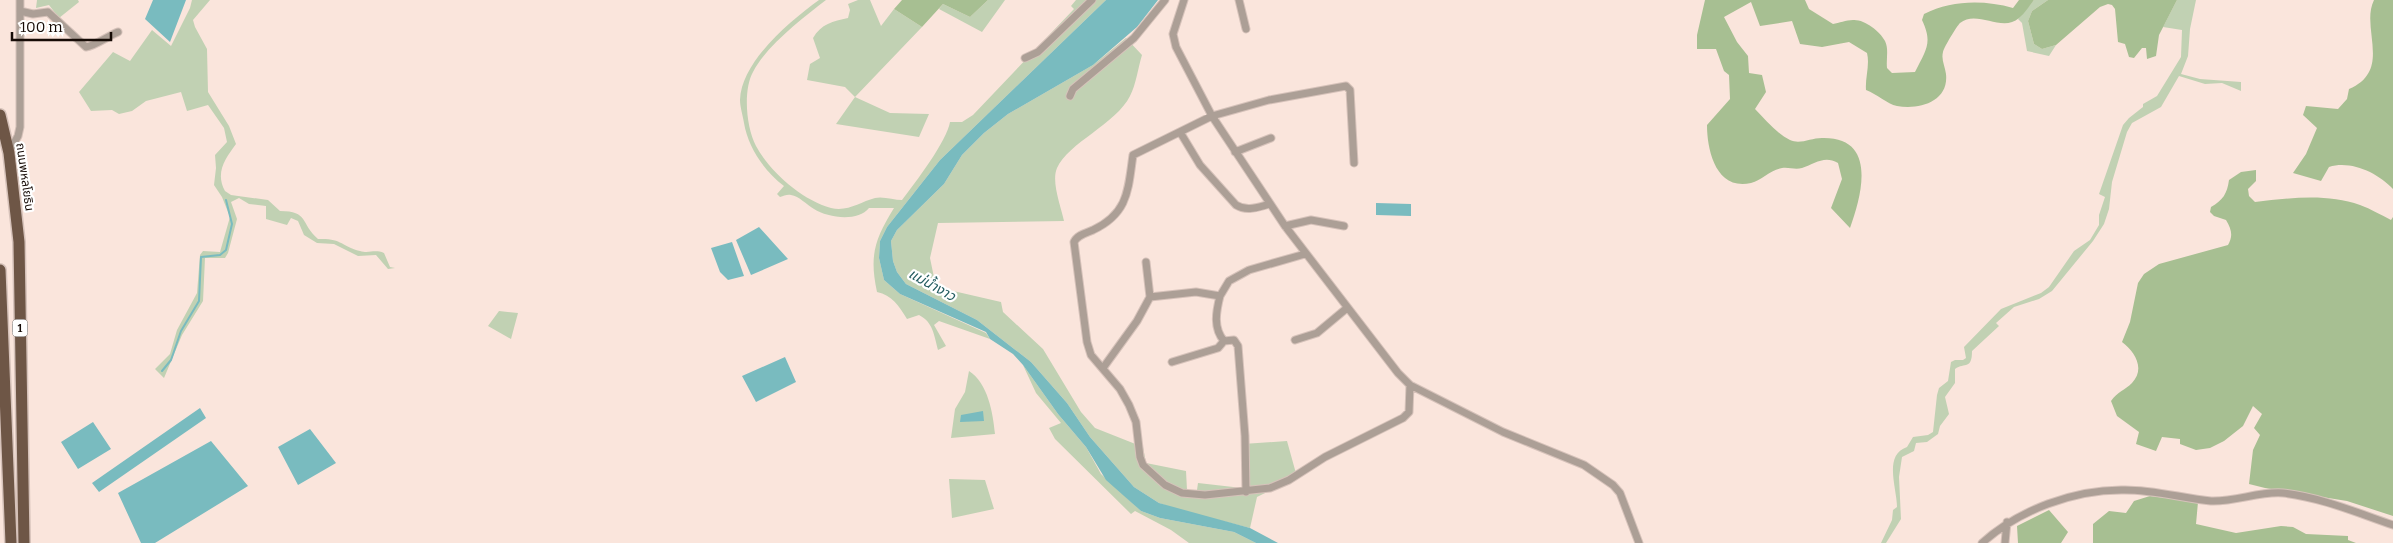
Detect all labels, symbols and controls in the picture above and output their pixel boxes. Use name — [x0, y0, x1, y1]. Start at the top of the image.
scale bar — [12, 10, 111, 42]
text: 100 m — [20, 18, 63, 36]
street label: ถนนพหลโยธิน — [13, 142, 37, 212]
water label: แม่น้ำงาว — [906, 263, 960, 305]
road number: 1 — [12, 319, 28, 336]

